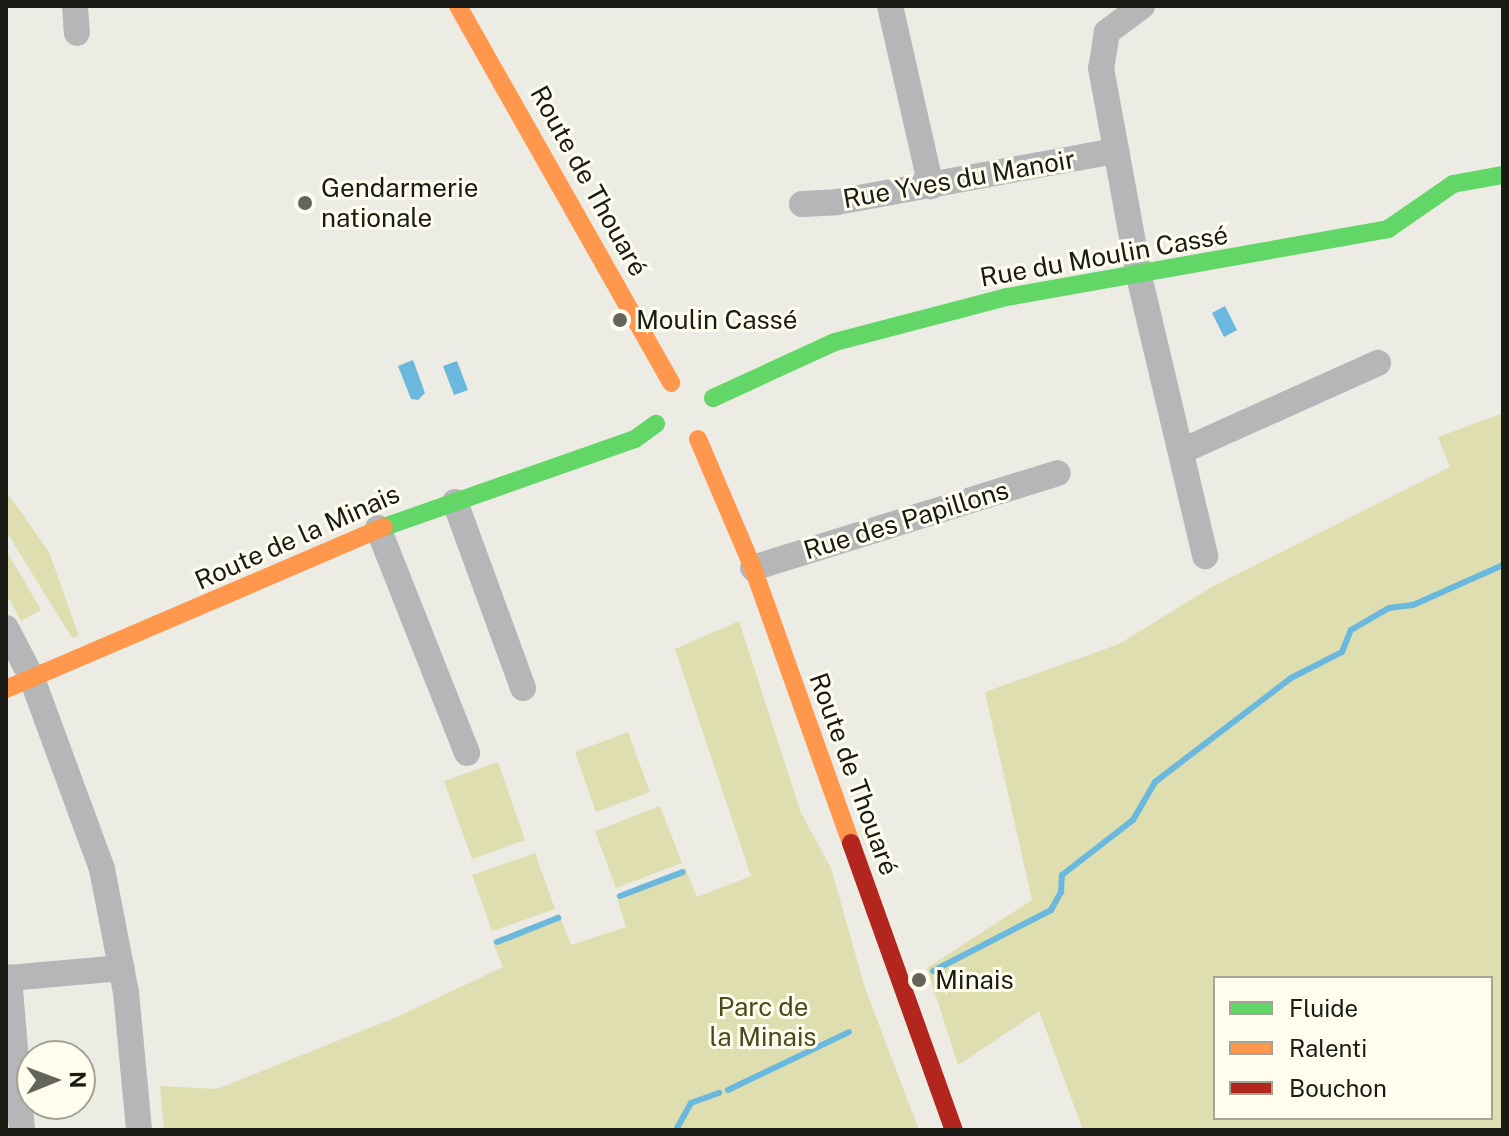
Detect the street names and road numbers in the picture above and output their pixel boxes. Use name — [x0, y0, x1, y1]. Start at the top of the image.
street label: Route de Thouaré — [524, 80, 654, 282]
street label: Rue Yves du Manoir — [840, 143, 1078, 215]
street label: Rue du Moulin Cassé — [977, 219, 1231, 293]
street label: Rue des Papillons — [799, 474, 1013, 566]
street label: Route de la Minais — [190, 478, 404, 596]
street label: Route de Thouaré — [803, 668, 905, 880]

